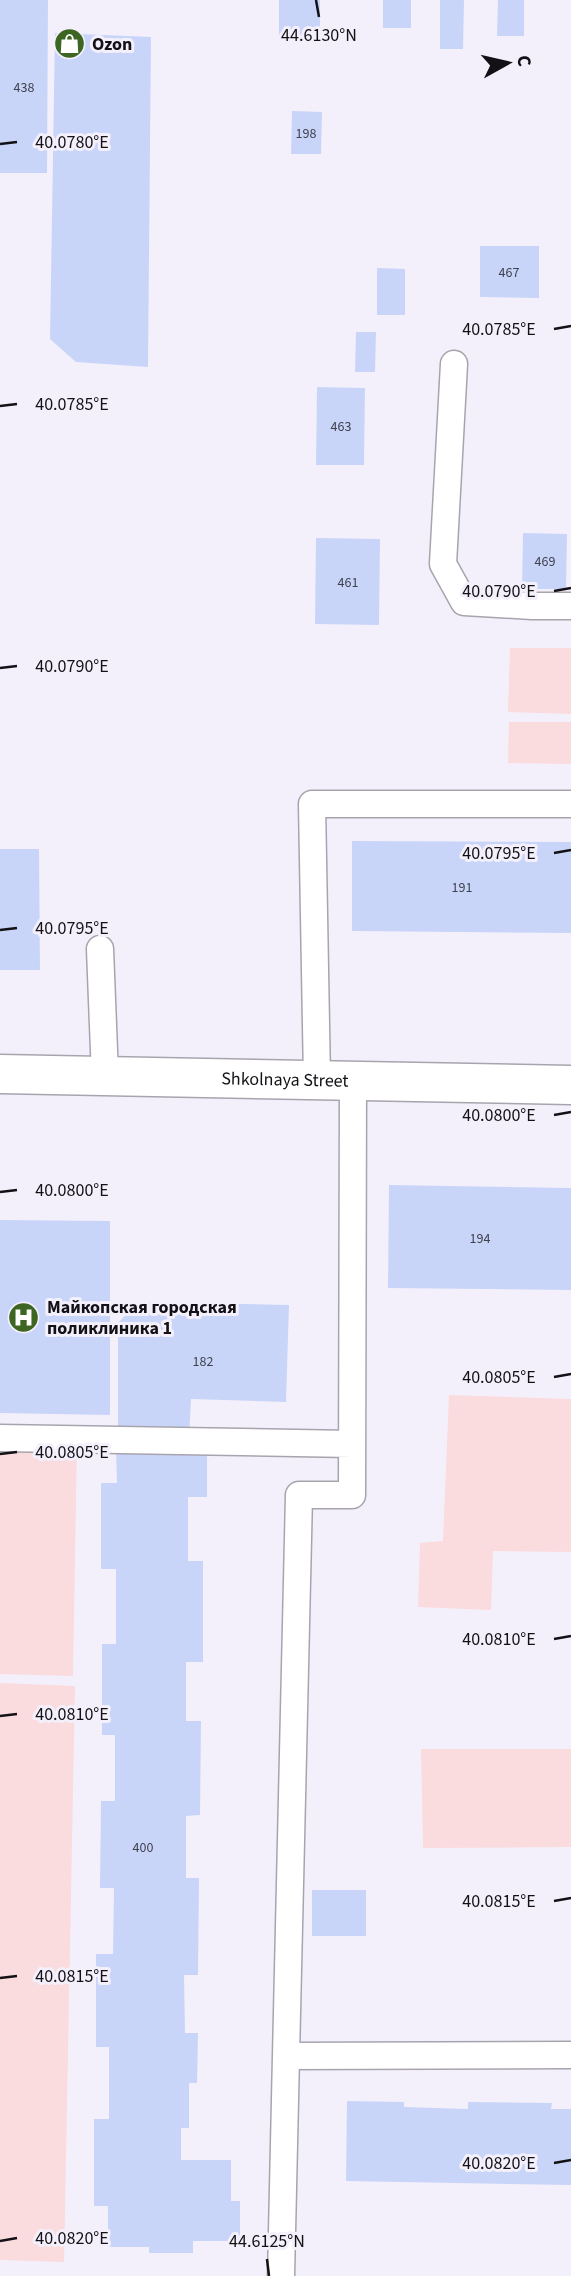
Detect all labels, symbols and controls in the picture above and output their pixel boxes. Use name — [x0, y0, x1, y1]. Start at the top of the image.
text: 44.6130°N — [281, 23, 357, 48]
shop icon: Ozon — [52, 27, 86, 61]
north arrow — [473, 28, 543, 98]
place label: Ozon — [92, 32, 132, 57]
text: С — [509, 53, 537, 68]
house number: 438 — [14, 78, 34, 98]
house number: 198 — [296, 124, 316, 144]
text: 40.0780°E — [35, 130, 109, 155]
house number: 467 — [499, 263, 519, 283]
text: 40.0785°E — [462, 317, 536, 342]
text: 40.0785°E — [35, 392, 109, 417]
house number: 463 — [331, 417, 351, 437]
house number: 469 — [535, 552, 555, 572]
house number: 461 — [338, 573, 358, 593]
text: 40.0790°E — [462, 579, 536, 604]
text: 40.0790°E — [35, 654, 109, 679]
text: 40.0795°E — [462, 841, 536, 866]
house number: 191 — [452, 878, 472, 898]
text: 40.0795°E — [35, 916, 109, 941]
street label: Shkolnaya Street — [221, 1066, 349, 1094]
text: 40.0800°E — [462, 1103, 536, 1128]
text: 40.0800°E — [35, 1178, 109, 1203]
house number: 194 — [470, 1229, 490, 1249]
place label: Майкопская городская поликлиника 1 — [47, 1295, 237, 1341]
hospital icon: Майкопская городская поликлиника 1 — [7, 1300, 41, 1334]
house number: 182 — [193, 1352, 213, 1372]
text: 40.0805°E — [462, 1365, 536, 1390]
text: 40.0805°E — [35, 1440, 109, 1465]
text: 40.0810°E — [462, 1627, 536, 1652]
text: 40.0810°E — [35, 1702, 109, 1727]
house number: 400 — [133, 1838, 153, 1858]
text: 40.0815°E — [462, 1889, 536, 1914]
text: 40.0815°E — [35, 1964, 109, 1989]
text: 40.0820°E — [462, 2151, 536, 2176]
text: 40.0820°E — [35, 2226, 109, 2251]
text: 44.6125°N — [229, 2229, 305, 2254]

